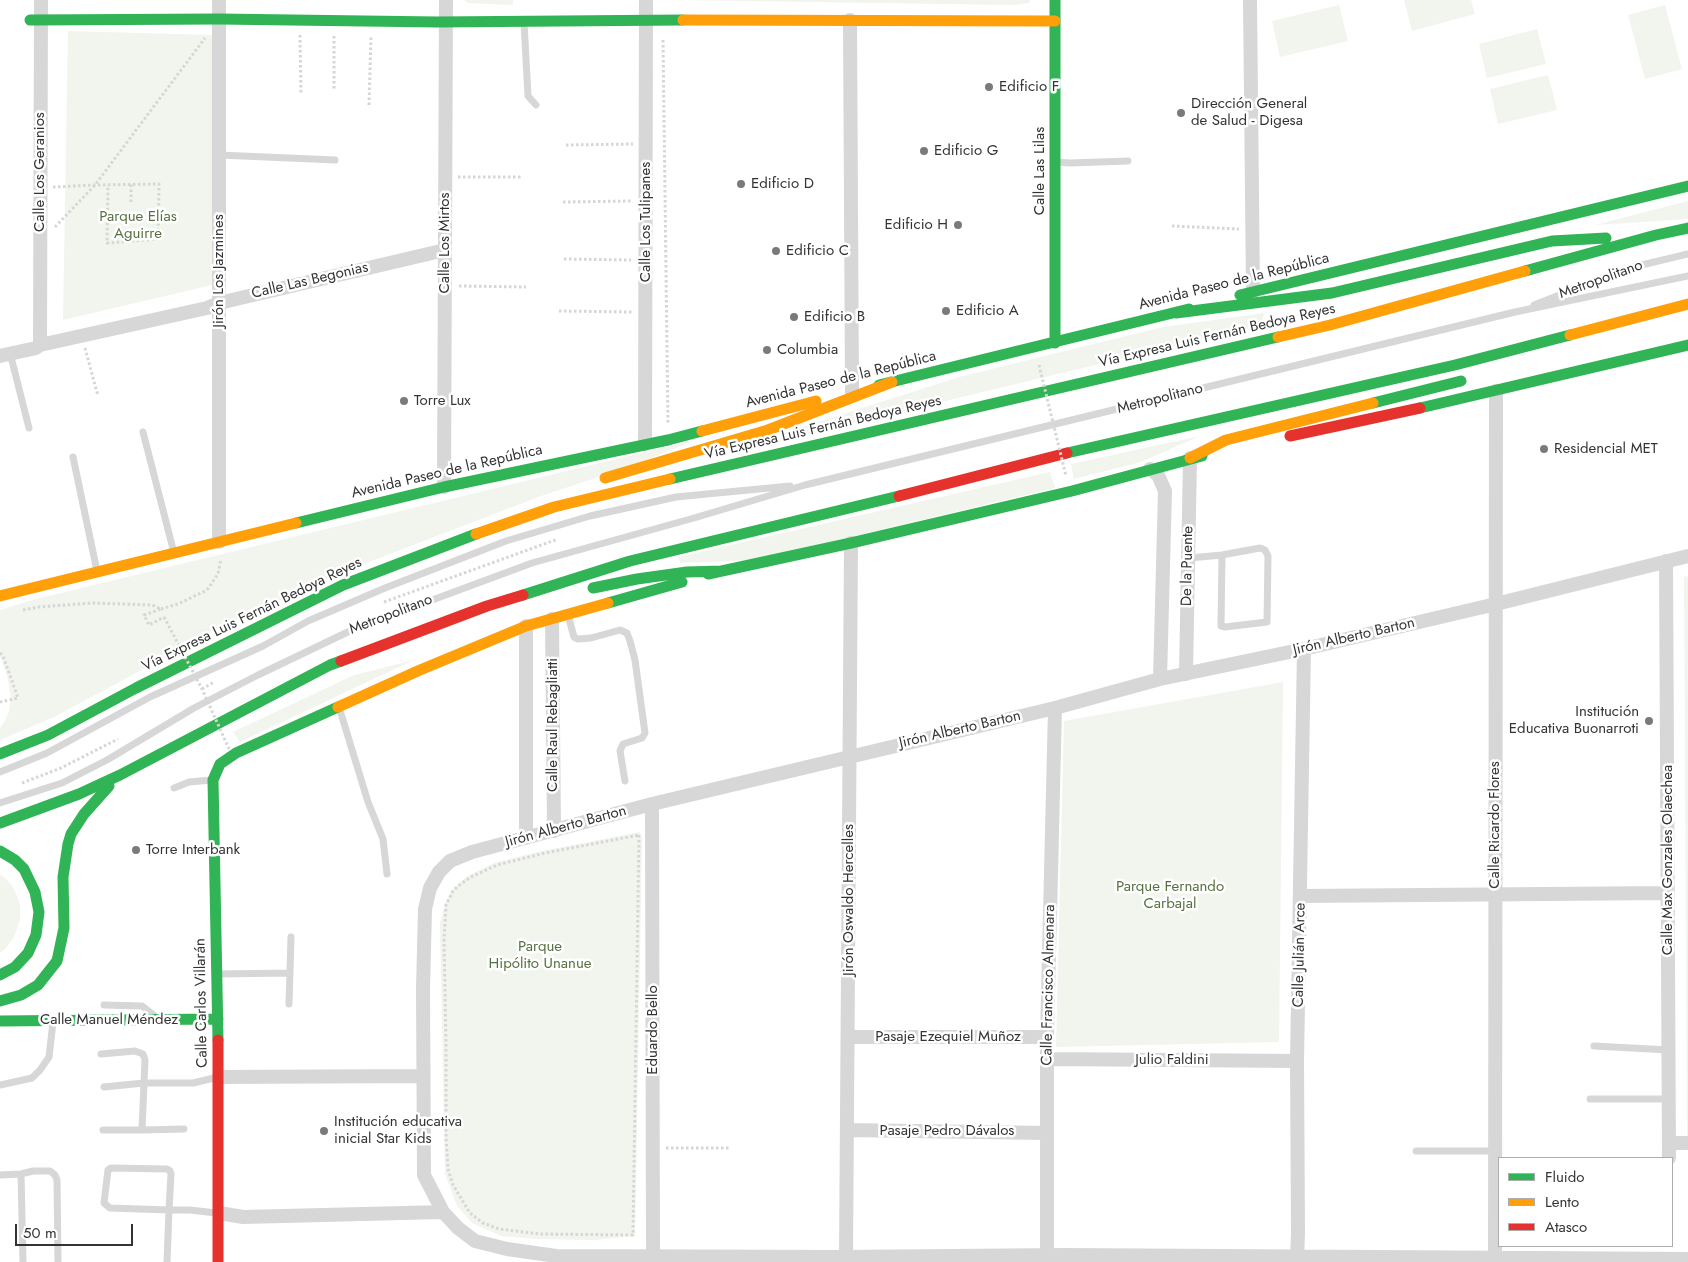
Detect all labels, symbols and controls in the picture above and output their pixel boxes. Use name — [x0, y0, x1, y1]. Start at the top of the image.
place label: Edificio F — [999, 78, 1059, 96]
marker: Edificio F — [983, 81, 995, 93]
place label: Dirección General de Salud - Digesa — [1191, 95, 1307, 130]
marker: Dirección General de Salud - Digesa — [1175, 107, 1187, 119]
street label: Calle Los Geranios — [31, 112, 49, 232]
street label: Calle Las Lilas — [1031, 127, 1049, 215]
place label: Edificio G — [934, 142, 998, 160]
marker: Edificio G — [918, 145, 930, 157]
street label: Calle Los Tulipanes — [637, 162, 655, 282]
place label: Edificio D — [751, 175, 814, 193]
marker: Edificio D — [735, 178, 747, 190]
street label: Calle Los Mirtos — [436, 192, 454, 294]
park label: Parque Elías Aguirre — [99, 208, 177, 243]
street label: Jirón Los Jazmines — [210, 214, 228, 328]
place label: Edificio H — [885, 216, 948, 234]
marker: Edificio H — [952, 219, 964, 231]
place label: Edificio C — [786, 242, 849, 260]
marker: Edificio C — [770, 245, 782, 257]
street label: Avenida Paseo de la República — [1137, 250, 1331, 314]
street label: Metropolitano — [1557, 257, 1645, 303]
street label: Calle Las Begonias — [250, 259, 370, 303]
street label: Vía Expresa Luis Fernán Bedoya Reyes — [1097, 300, 1337, 372]
place label: Edificio A — [956, 302, 1019, 320]
marker: Edificio A — [940, 305, 952, 317]
place label: Edificio B — [804, 308, 865, 326]
marker: Edificio B — [788, 311, 800, 323]
place label: Columbia — [777, 341, 838, 359]
marker: Columbia — [761, 344, 773, 356]
street label: Avenida Paseo de la República — [744, 348, 938, 412]
street label: Metropolitano — [1115, 380, 1205, 418]
place label: Torre Lux — [414, 392, 471, 410]
street label: Vía Expresa Luis Fernán Bedoya Reyes — [703, 392, 943, 464]
marker: Torre Lux — [398, 395, 410, 407]
place label: Residencial MET — [1554, 440, 1658, 458]
street label: Avenida Paseo de la República — [350, 441, 544, 503]
marker: Residencial MET — [1538, 443, 1550, 455]
street label: De la Puente — [1178, 526, 1198, 606]
street label: Vía Expresa Luis Fernán Bedoya Reyes — [139, 554, 365, 676]
street label: Metropolitano — [347, 591, 435, 639]
street label: Jirón Alberto Barton — [1291, 614, 1417, 660]
street label: Calle Raul Rebagliatti — [544, 658, 562, 792]
place label: Institución Educativa Buonarroti — [1509, 703, 1639, 738]
street label: Jirón Alberto Barton — [897, 707, 1023, 753]
marker: Institución Educativa Buonarroti — [1643, 715, 1655, 727]
street label: Calle Ricardo Flores — [1486, 761, 1504, 889]
street label: Calle Max Gonzales Olaechea — [1659, 765, 1677, 955]
street label: Jirón Alberto Barton — [504, 802, 628, 852]
street label: Jirón Oswaldo Hercelles — [840, 824, 858, 976]
place label: Torre Interbank — [146, 841, 240, 859]
marker: Torre Interbank — [130, 844, 142, 856]
park label: Parque Fernando Carbajal — [1116, 878, 1224, 913]
street label: Calle Julián Arce — [1290, 902, 1310, 1008]
street label: Calle Francisco Almenara — [1039, 904, 1059, 1066]
street label: Calle Carlos Villarán — [192, 938, 212, 1068]
park label: Parque Hipólito Unanue — [489, 938, 591, 973]
street label: Eduardo Bello — [644, 985, 662, 1075]
street label: Calle Manuel Méndez — [40, 1011, 178, 1029]
street label: Pasaje Ezequiel Muñoz — [875, 1028, 1021, 1046]
street label: Julio Faldini — [1135, 1051, 1209, 1069]
place label: Institución educativa inicial Star Kids — [334, 1113, 462, 1148]
street label: Pasaje Pedro Dávalos — [880, 1122, 1014, 1140]
marker: Institución educativa inicial Star Kids — [318, 1125, 330, 1137]
legend — [1498, 1157, 1673, 1247]
text: Fluido — [1545, 1166, 1584, 1188]
text: Lento — [1545, 1191, 1579, 1213]
scale bar — [18, 1214, 135, 1246]
text: Atasco — [1545, 1216, 1587, 1238]
text: 50 m — [23, 1222, 57, 1244]

